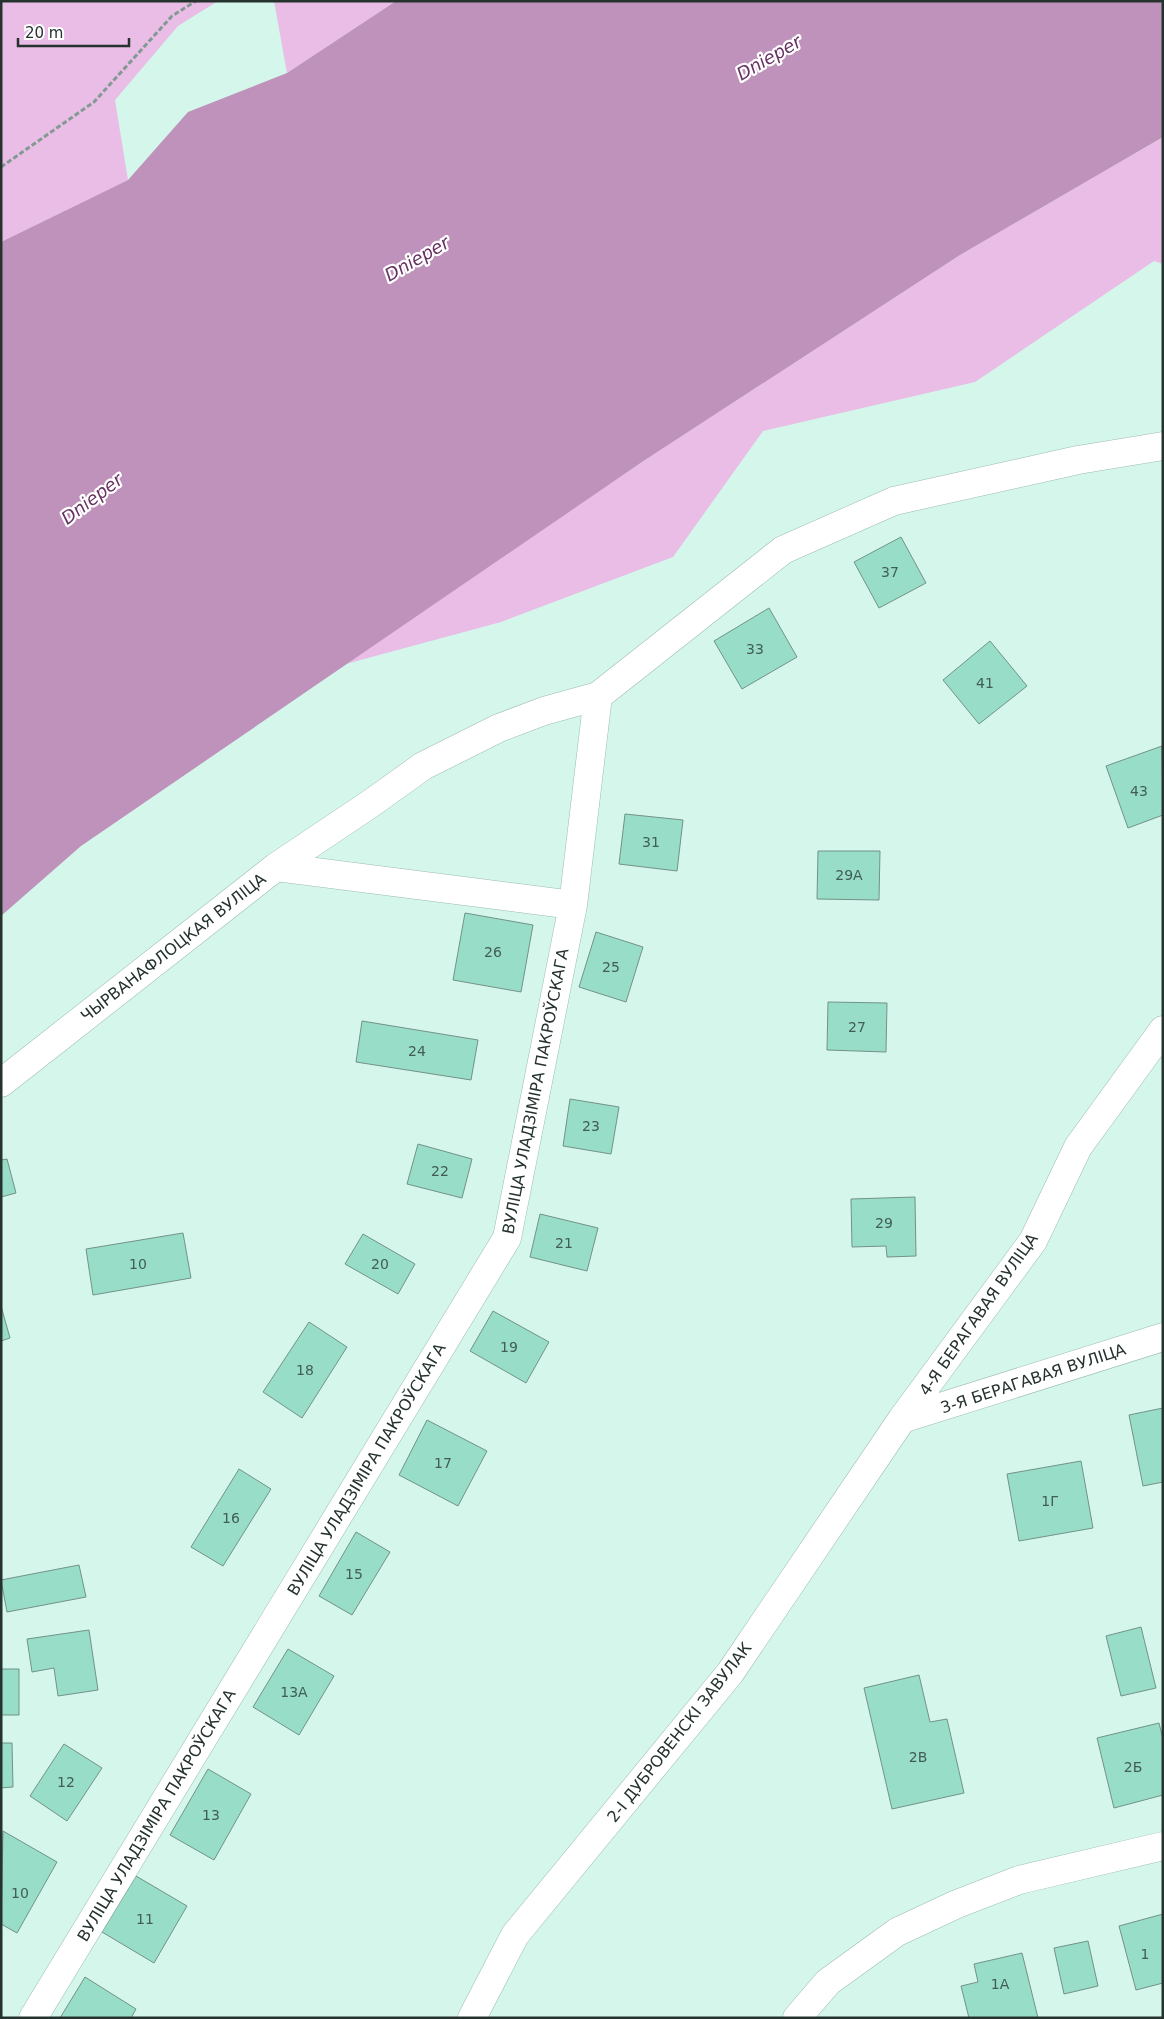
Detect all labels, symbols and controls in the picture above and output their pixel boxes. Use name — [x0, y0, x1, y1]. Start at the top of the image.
scale bar — [18, 15, 129, 47]
text: 20 m — [25, 24, 63, 42]
water label: Dnieper — [733, 30, 806, 84]
water label: Dnieper — [381, 231, 454, 285]
water label: Dnieper — [57, 468, 128, 528]
house number: 37 — [881, 564, 899, 580]
house number: 33 — [746, 641, 764, 657]
house number: 41 — [976, 675, 994, 691]
house number: 43 — [1130, 783, 1148, 799]
house number: 31 — [642, 834, 660, 850]
house number: 29А — [835, 867, 863, 883]
street label: ЧЫРВАНАФЛОЦКАЯ ВУЛІЦА — [77, 869, 270, 1026]
house number: 26 — [484, 944, 502, 960]
street label: ВУЛІЦА УЛАДЗІМІРА ПАКРОЎСКАГА — [498, 946, 573, 1236]
house number: 25 — [602, 959, 620, 975]
house number: 27 — [848, 1019, 866, 1035]
house number: 24 — [408, 1043, 426, 1059]
house number: 23 — [582, 1118, 600, 1134]
house number: 22 — [431, 1163, 449, 1179]
house number: 29 — [875, 1215, 893, 1231]
street label: 4-Я БЕРАГАВАЯ ВУЛІЦА — [915, 1230, 1042, 1399]
house number: 21 — [555, 1235, 573, 1251]
house number: 10 — [129, 1256, 147, 1272]
house number: 20 — [371, 1256, 389, 1272]
house number: 19 — [500, 1339, 518, 1355]
street label: ВУЛІЦА УЛАДЗІМІРА ПАКРОЎСКАГА — [283, 1340, 449, 1599]
street label: 3-Я БЕРАГАВАЯ ВУЛІЦА — [938, 1340, 1128, 1417]
house number: 18 — [296, 1362, 314, 1378]
house number: 17 — [434, 1455, 452, 1471]
house number: 1Г — [1041, 1493, 1059, 1509]
house number: 16 — [222, 1510, 240, 1526]
house number: 15 — [345, 1566, 363, 1582]
street label: 2-І ДУБРОВЕНСКІ ЗАВУЛАК — [603, 1638, 756, 1826]
house number: 13А — [280, 1684, 308, 1700]
street label: ВУЛІЦА УЛАДЗІМІРА ПАКРОЎСКАГА — [73, 1686, 239, 1945]
house number: 2В — [909, 1749, 927, 1765]
house number: 2Б — [1124, 1759, 1142, 1775]
house number: 12 — [57, 1774, 75, 1790]
house number: 13 — [202, 1807, 220, 1823]
house number: 10 — [11, 1885, 29, 1901]
house number: 11 — [136, 1911, 154, 1927]
house number: 1 — [1141, 1946, 1149, 1962]
house number: 1А — [991, 1976, 1010, 1992]

